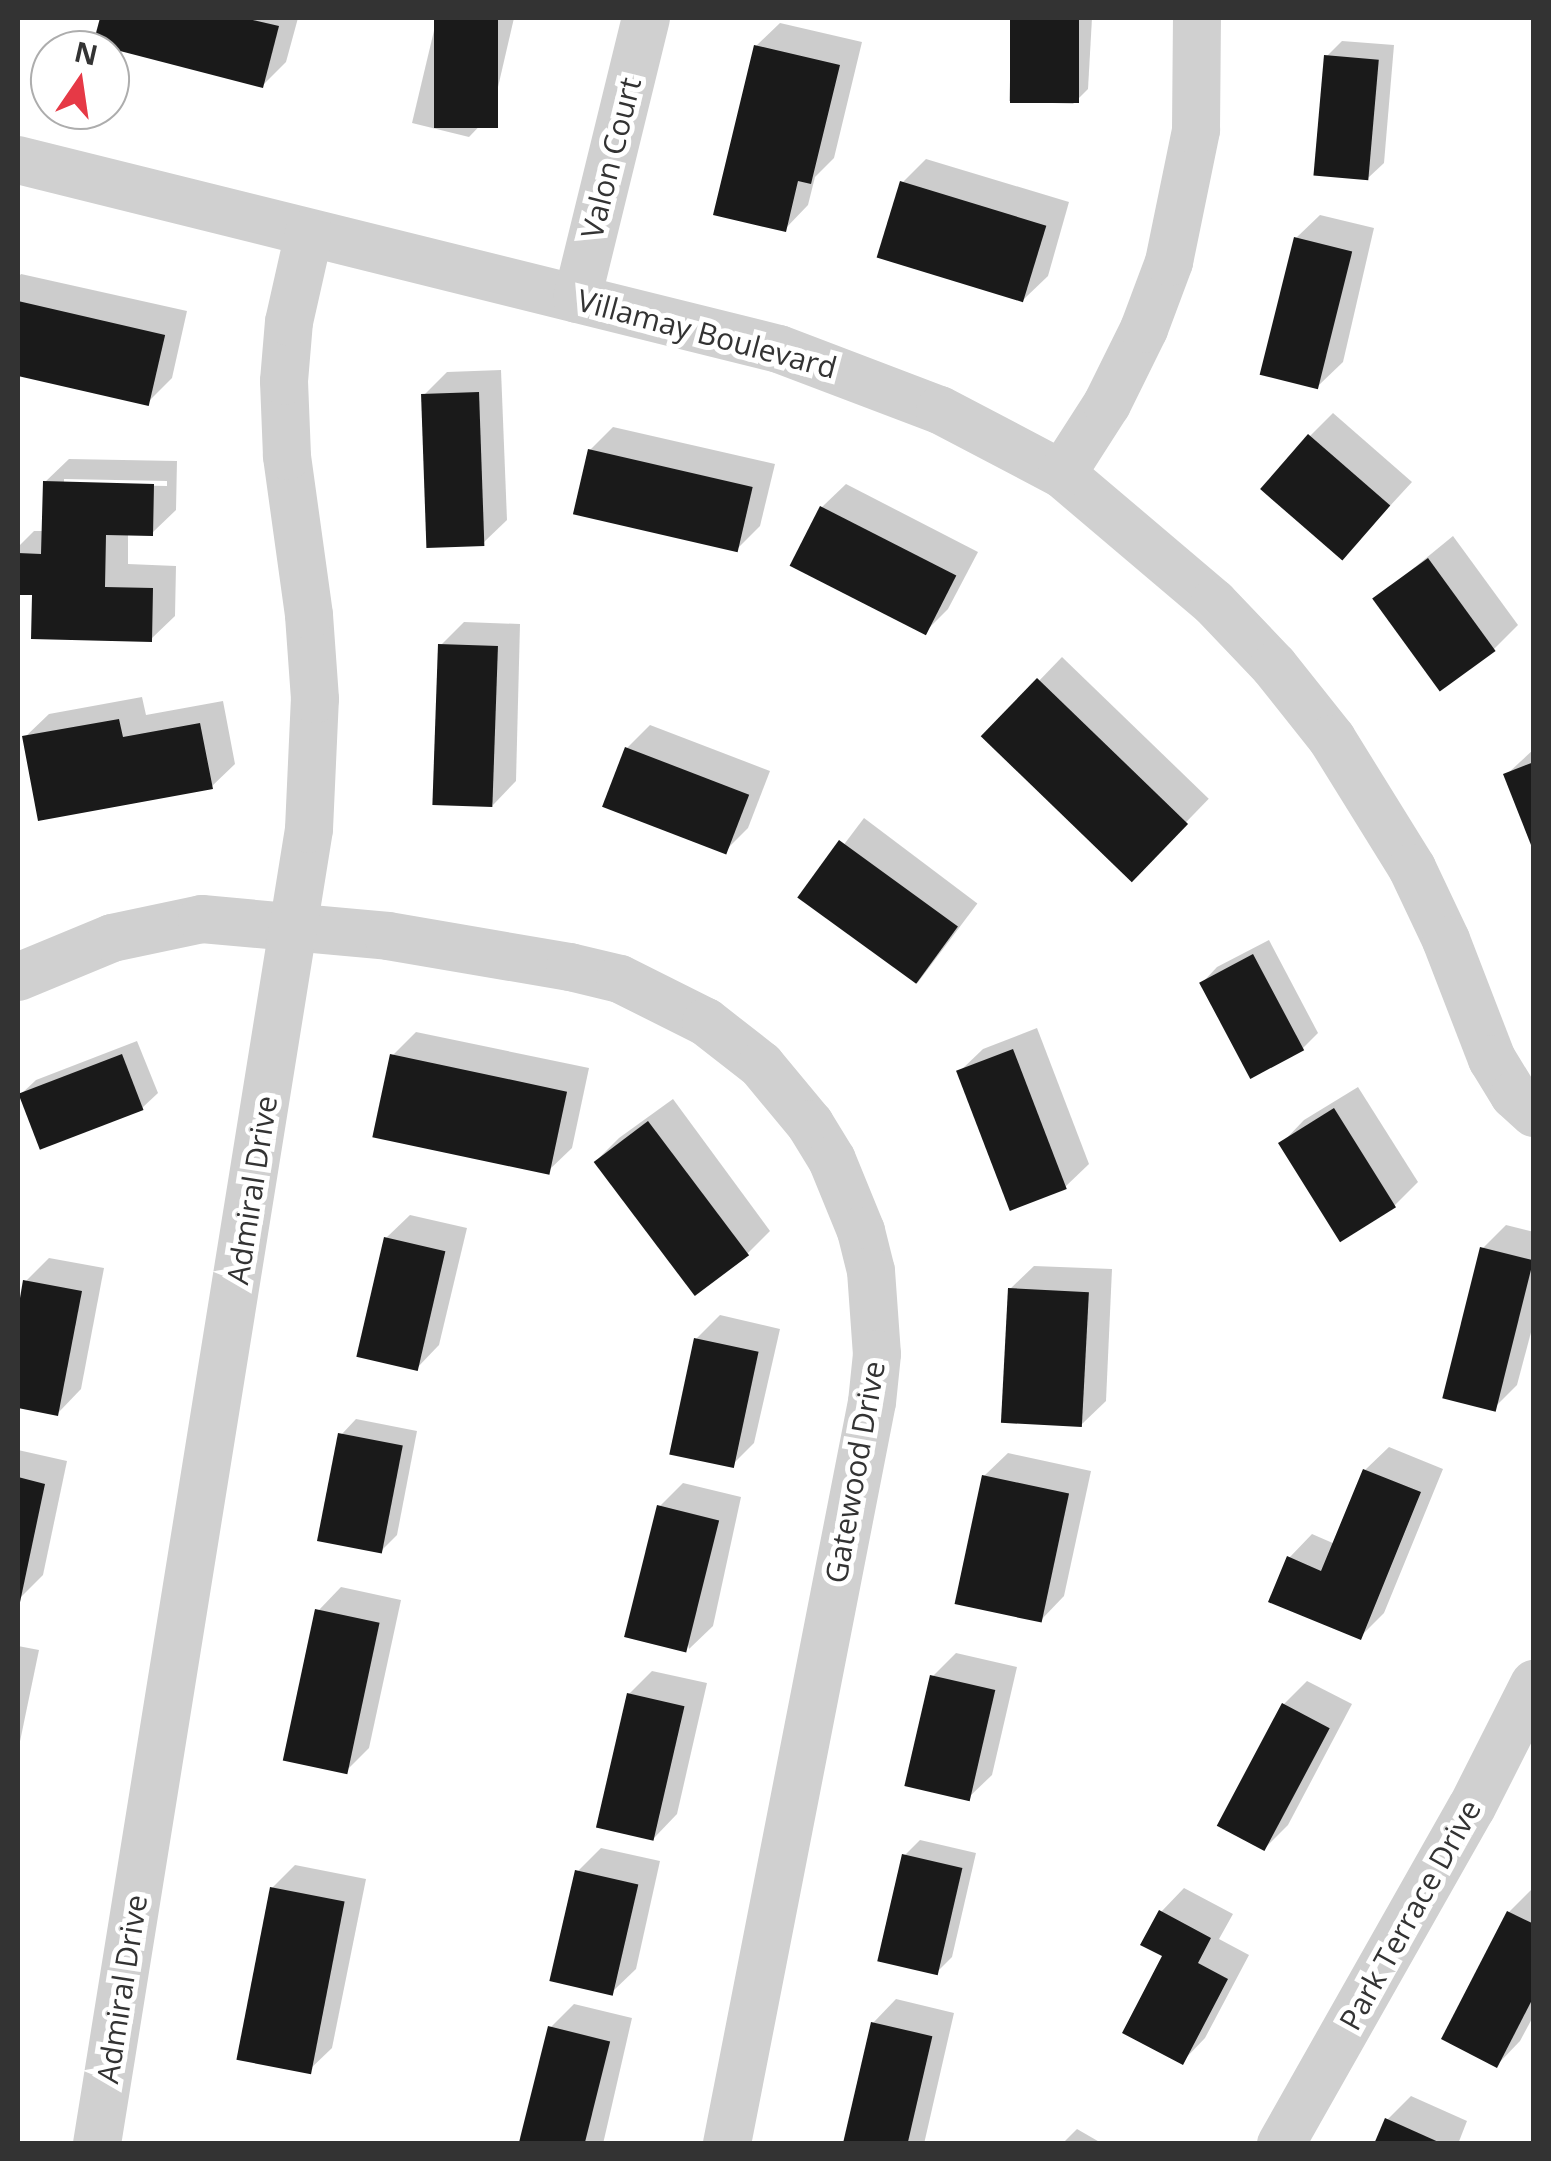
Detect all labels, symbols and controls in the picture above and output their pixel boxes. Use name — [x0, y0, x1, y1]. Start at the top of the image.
north arrow — [30, 30, 130, 130]
text: N — [71, 32, 102, 74]
street label: Valon Court — [574, 74, 648, 242]
street label: Villamay Boulevard — [573, 282, 841, 386]
street label: Admiral Drive — [219, 1093, 285, 1287]
street label: Gatewood Drive — [818, 1358, 892, 1586]
street label: Park Terrace Drive — [1332, 1794, 1488, 2036]
street label: Admiral Drive — [89, 1892, 155, 2086]

